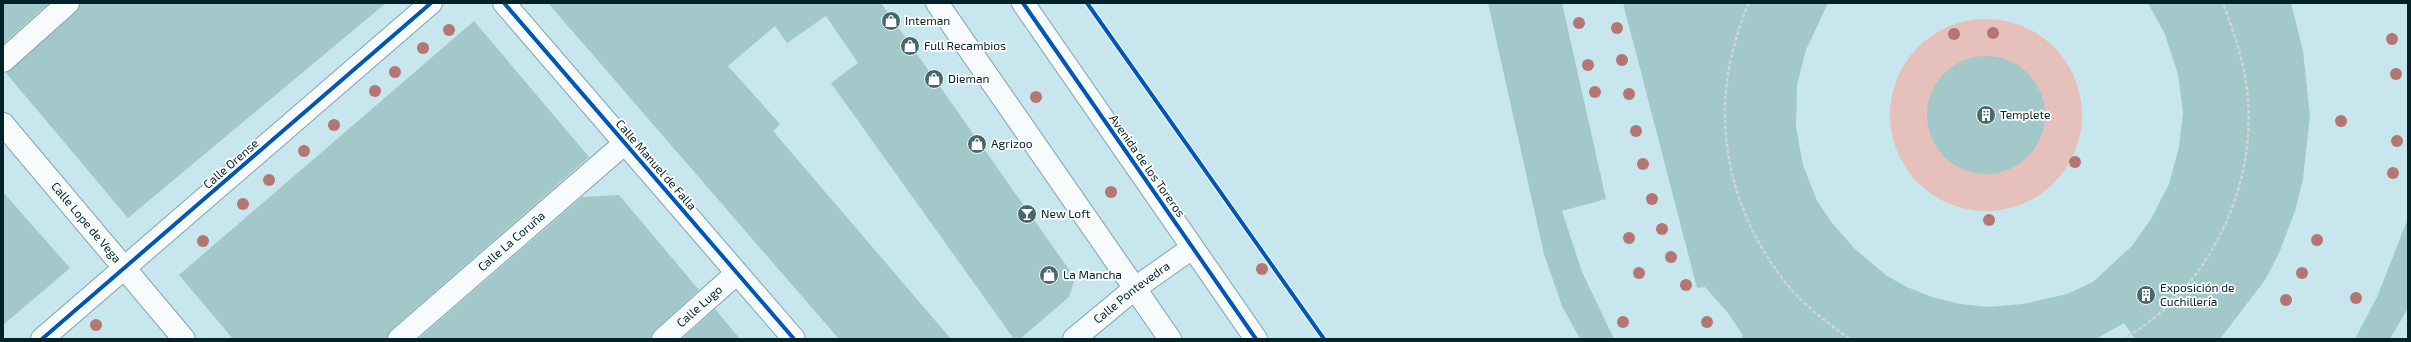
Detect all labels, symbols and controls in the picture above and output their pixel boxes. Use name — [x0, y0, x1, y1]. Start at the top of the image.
shop icon: Inteman — [880, 10, 902, 32]
place label: Inteman — [905, 13, 950, 27]
shop icon: Full Recambios — [899, 35, 921, 57]
place label: Full Recambios — [924, 38, 1006, 52]
shop icon: Dieman — [923, 68, 945, 90]
place label: Dieman — [948, 71, 989, 85]
building icon: Templete — [1975, 104, 1997, 126]
place label: Templete — [2000, 107, 2051, 121]
street label: Avenida de los Toreros — [1107, 111, 1189, 219]
street label: Calle Manuel de Falla — [614, 116, 700, 213]
shop icon: Agrizoo — [966, 133, 988, 155]
street label: Calle Orense — [200, 136, 261, 191]
place label: Agrizoo — [991, 136, 1033, 150]
street label: Calle Lope de Vega — [49, 179, 125, 265]
bar icon: New Loft — [1016, 203, 1038, 225]
place label: New Loft — [1041, 206, 1091, 220]
street label: Calle La Coruña — [475, 208, 547, 273]
street label: Calle Pontevedra — [1090, 258, 1172, 326]
shop icon: La Mancha — [1038, 264, 1060, 286]
place label: La Mancha — [1063, 267, 1122, 281]
place label: Exposición de Cuchillería — [2160, 280, 2235, 308]
street label: Calle Lugo — [673, 282, 725, 330]
building icon: Exposición de Cuchillería — [2135, 284, 2157, 306]

